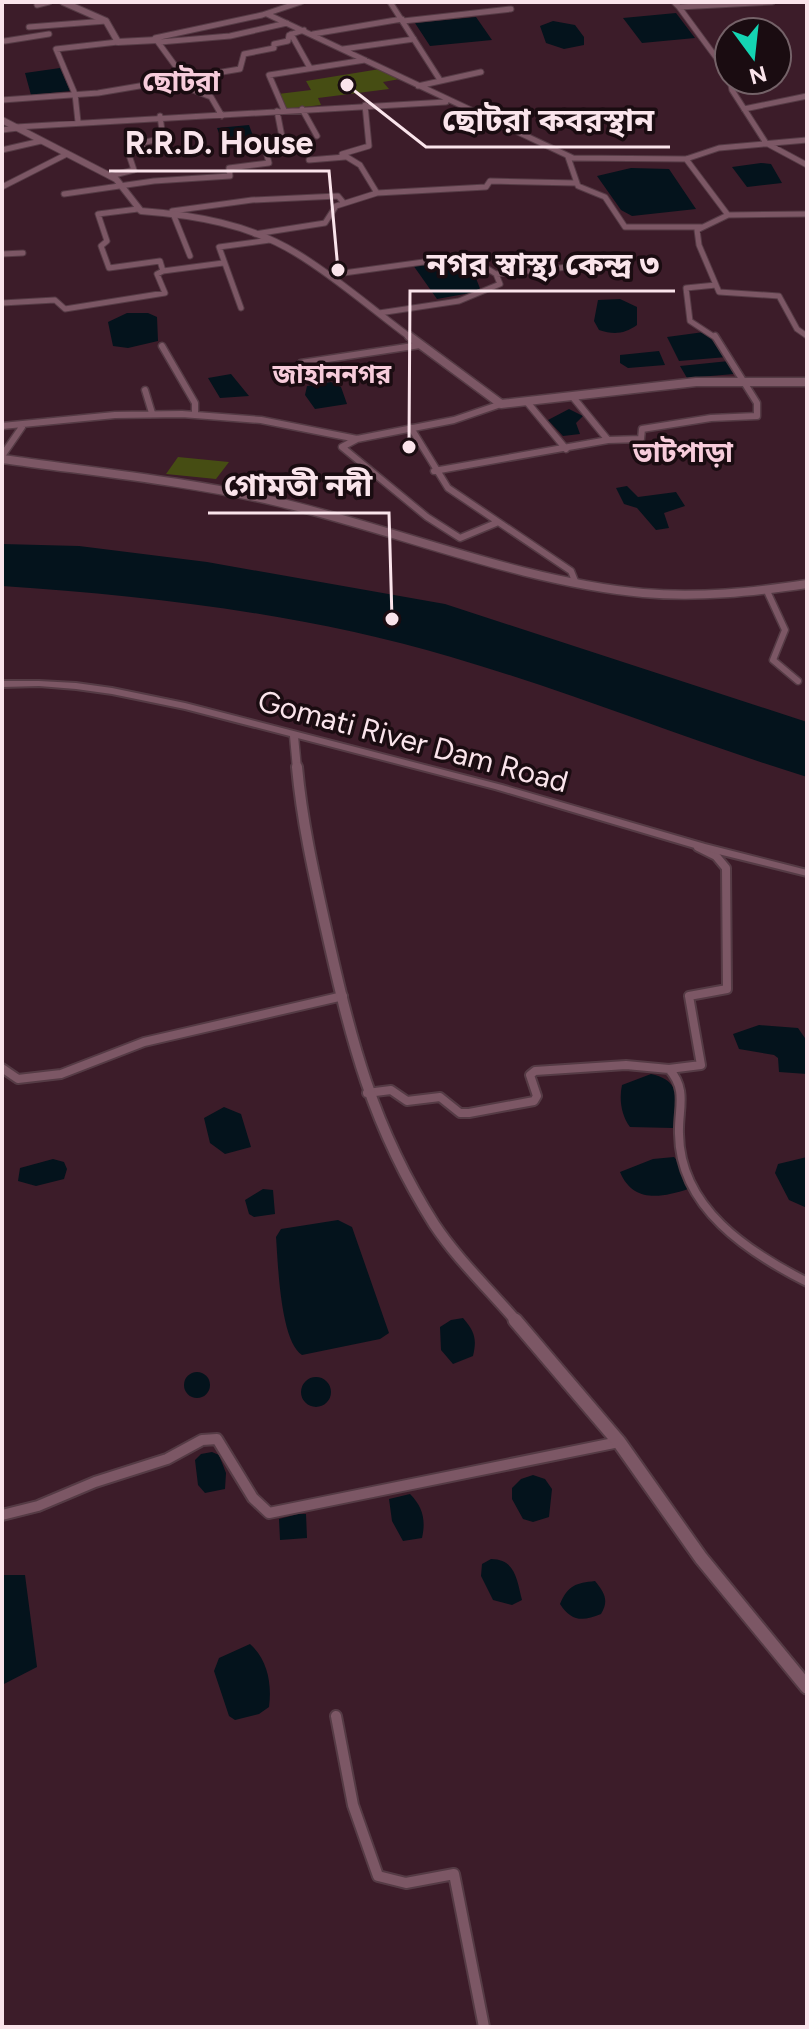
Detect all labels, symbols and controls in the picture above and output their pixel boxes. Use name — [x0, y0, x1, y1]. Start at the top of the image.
north arrow — [713, 16, 793, 96]
text: N — [746, 60, 770, 90]
district label: ছোটরা — [142, 64, 221, 98]
callout: ছোটরা কবরস্থান — [426, 91, 670, 147]
text: ছোটরা কবরস্থান — [442, 101, 655, 139]
callout: R.R.D. House — [109, 115, 329, 171]
text: R.R.D. House — [125, 124, 314, 162]
callout: নগর স্বাস্থ্য কেন্দ্র ৩ — [410, 235, 675, 291]
text: নগর স্বাস্থ্য কেন্দ্র ৩ — [426, 245, 659, 283]
district label: জাহাননগর — [272, 358, 392, 390]
district label: ভাটপাড়া — [632, 435, 734, 469]
callout: গোমতী নদী — [208, 457, 389, 513]
text: গোমতী নদী — [224, 466, 373, 504]
street label: Gomati River Dam Road — [254, 682, 572, 800]

